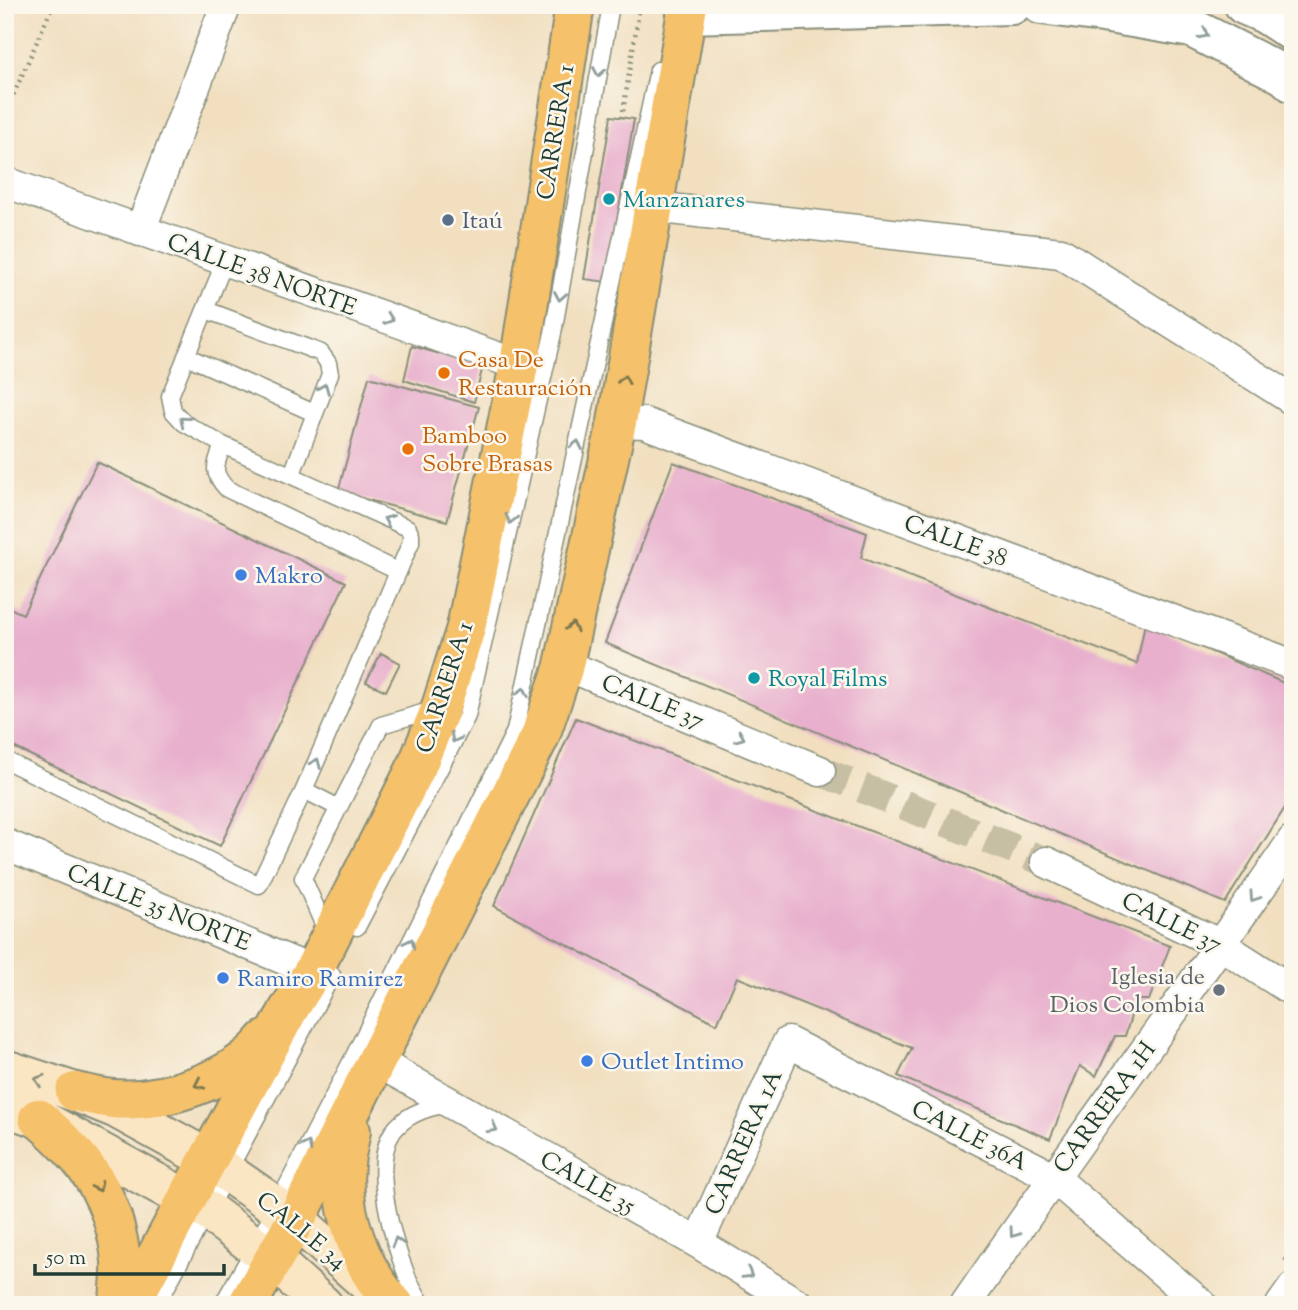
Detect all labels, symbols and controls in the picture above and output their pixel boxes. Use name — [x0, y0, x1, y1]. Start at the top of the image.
one-way arrow — [1197, 26, 1209, 40]
street label: CARRERA 1 — [529, 62, 584, 203]
one-way arrow — [592, 67, 607, 78]
place label: Manzanares — [623, 184, 745, 218]
marker: Manzanares — [601, 191, 617, 207]
place label: Itaú — [462, 205, 503, 239]
marker: Itaú — [440, 212, 456, 228]
street label: CALLE 38 NORTE — [162, 226, 361, 326]
one-way arrow — [553, 290, 568, 302]
one-way arrow — [382, 311, 394, 325]
place label: Casa De Restauración — [458, 344, 593, 406]
marker: Casa De Restauración — [436, 365, 452, 381]
one-way arrow — [616, 375, 631, 386]
one-way arrow — [316, 382, 330, 394]
one-way arrow — [180, 417, 193, 429]
place label: Bamboo Sobre Brasas — [422, 420, 553, 482]
one-way arrow — [568, 439, 583, 451]
marker: Bamboo Sobre Brasas — [400, 441, 416, 457]
street label: CALLE 38 — [899, 507, 1012, 576]
one-way arrow — [505, 513, 520, 525]
one-way arrow — [383, 514, 395, 528]
place label: Makro — [255, 560, 323, 594]
marker: Makro — [233, 567, 249, 583]
street label: CARRERA 1 — [409, 617, 483, 758]
one-way arrow — [564, 621, 578, 633]
place label: Royal Films — [768, 663, 888, 697]
street label: CALLE 37 — [596, 667, 709, 739]
marker: Royal Films — [746, 670, 762, 686]
one-way arrow — [515, 686, 530, 698]
one-way arrow — [734, 729, 746, 743]
one-way arrow — [450, 731, 464, 744]
one-way arrow — [308, 758, 322, 770]
street label: CALLE 35 NORTE — [61, 856, 256, 961]
street label: CALLE 37 — [1115, 885, 1227, 963]
one-way arrow — [1249, 889, 1262, 902]
one-way arrow — [401, 938, 415, 950]
place label: Iglesia de Dios Colombia — [1050, 961, 1205, 1023]
place label: Ramiro Ramirez — [237, 963, 403, 997]
marker: Ramiro Ramirez — [215, 970, 231, 986]
marker: Iglesia de Dios Colombia — [1211, 982, 1227, 998]
street label: CARRERA 1H — [1046, 1035, 1165, 1181]
place label: Outlet Intimo — [601, 1046, 744, 1080]
marker: Outlet Intimo — [579, 1053, 595, 1069]
street label: CARRERA 1A — [698, 1064, 792, 1221]
one-way arrow — [33, 1074, 45, 1088]
one-way arrow — [194, 1076, 206, 1090]
street label: CALLE 36A — [905, 1093, 1034, 1181]
one-way arrow — [486, 1120, 498, 1133]
one-way arrow — [299, 1141, 312, 1153]
street label: CALLE 35 — [533, 1144, 641, 1224]
one-way arrow — [90, 1180, 104, 1192]
street label: CALLE 34 — [248, 1184, 353, 1279]
one-way arrow — [1010, 1225, 1022, 1238]
scale bar — [35, 1233, 224, 1277]
one-way arrow — [390, 1236, 405, 1248]
text: 50 m — [45, 1244, 86, 1274]
one-way arrow — [741, 1266, 754, 1279]

